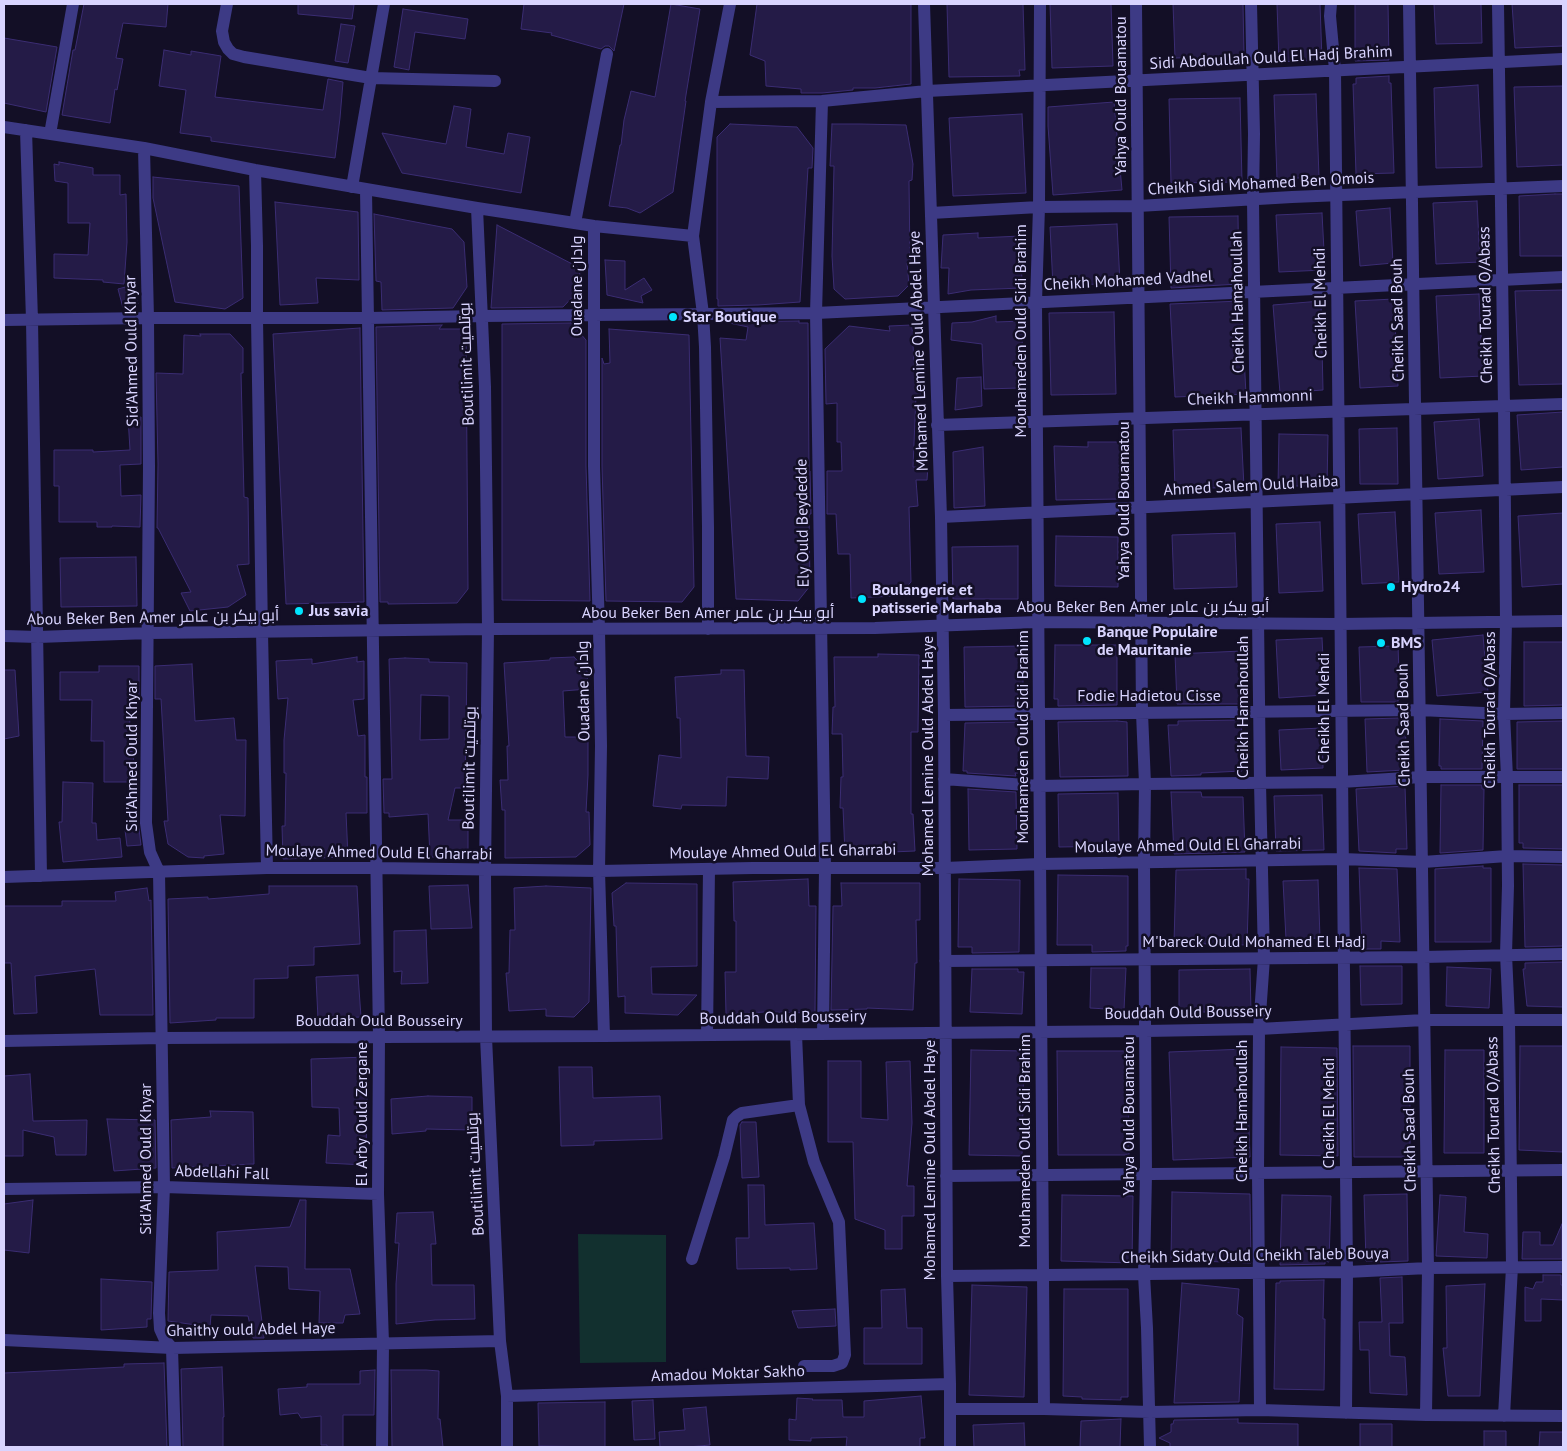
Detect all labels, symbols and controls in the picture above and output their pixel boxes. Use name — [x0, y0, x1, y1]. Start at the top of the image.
street label: Yahya Ould Bouamatou — [1111, 16, 1131, 176]
street label: Sidi Abdoullah Ould El Hadj Brahim — [1149, 42, 1393, 74]
street label: Cheikh Sidi Mohamed Ben Omois — [1147, 168, 1375, 200]
street label: Mouhameden Ould Sidi Brahim — [1011, 224, 1031, 438]
street label: Cheikh Tourad O/Abass — [1475, 226, 1497, 384]
street label: Mohamed Lemine Ould Abdel Haye — [905, 230, 933, 472]
street label: Cheikh Hamahoullah — [1227, 231, 1249, 373]
street label: Ouadane وادان — [567, 236, 587, 336]
street label: Cheikh El Mehdi — [1310, 247, 1332, 359]
street label: Cheikh Saad Bouh — [1387, 258, 1409, 382]
street label: Cheikh Mohamed Vadhel — [1043, 267, 1213, 295]
street label: Sid'Ahmed Ould Khyar — [121, 275, 143, 427]
street label: Boutilimit بوتلميت — [455, 302, 479, 426]
place label: Star Boutique — [683, 307, 777, 327]
marker: Star Boutique — [667, 311, 679, 323]
street label: Cheikh Hammonni — [1187, 386, 1313, 410]
street label: Yahya Ould Bouamatou — [1114, 421, 1134, 581]
street label: Ely Ould Beydedde — [792, 458, 814, 588]
street label: Ahmed Salem Ould Haiba — [1163, 472, 1339, 500]
place label: Hydro24 — [1401, 577, 1460, 597]
place label: Boulangerie et patisserie Marhaba — [872, 580, 1002, 618]
marker: Hydro24 — [1385, 581, 1397, 593]
marker: Boulangerie et patisserie Marhaba — [856, 593, 868, 605]
street label: Abou Beker Ben Amer أبو بيكر بن عامر — [1017, 597, 1269, 617]
place label: Jus savia — [309, 601, 368, 621]
street label: Abou Beker Ben Amer أبو بيكر بن عامر — [582, 603, 834, 623]
marker: Jus savia — [293, 605, 305, 617]
street label: Abou Beker Ben Amer أبو بيكر بن عامر — [27, 606, 279, 630]
place label: Banque Populaire de Mauritanie — [1097, 622, 1218, 660]
street label: Mouhameden Ould Sidi Brahim — [1013, 630, 1033, 844]
street label: Cheikh Tourad O/Abass — [1480, 631, 1500, 789]
place label: BMS — [1391, 633, 1422, 653]
marker: Banque Populaire de Mauritanie — [1081, 635, 1093, 647]
street label: Mohamed Lemine Ould Abdel Haye — [918, 636, 938, 876]
street label: Cheikh Hamahoullah — [1233, 636, 1253, 778]
marker: BMS — [1375, 637, 1387, 649]
street label: Ouadane وادان — [574, 640, 594, 742]
street label: Cheikh El Mehdi — [1314, 653, 1334, 763]
street label: Cheikh Saad Bouh — [1393, 663, 1415, 787]
street label: Sid'Ahmed Ould Khyar — [122, 680, 142, 832]
street label: Fodie Hadietou Cisse — [1077, 686, 1221, 706]
street label: Boutilimit بوتلميت — [459, 706, 481, 830]
street label: Moulaye Ahmed Ould El Gharrabi — [1074, 834, 1302, 858]
street label: Moulaye Ahmed Ould El Gharrabi — [669, 840, 897, 864]
street label: Moulaye Ahmed Ould El Gharrabi — [265, 841, 493, 865]
street label: M'bareck Ould Mohamed El Hadj — [1142, 932, 1366, 952]
street label: Bouddah Ould Bousseiry — [1104, 1002, 1272, 1024]
street label: Bouddah Ould Bousseiry — [699, 1007, 867, 1029]
street label: Bouddah Ould Bousseiry — [295, 1011, 463, 1031]
street label: Mouhameden Ould Sidi Brahim — [1015, 1034, 1035, 1248]
street label: Yahya Ould Bouamatou — [1119, 1036, 1139, 1196]
street label: Cheikh Tourad O/Abass — [1483, 1036, 1505, 1194]
street label: Mohamed Lemine Ould Abdel Haye — [920, 1040, 940, 1280]
street label: Cheikh Hamahoullah — [1232, 1040, 1252, 1182]
street label: El Arby Ould Zergane — [352, 1042, 372, 1186]
street label: Cheikh El Mehdi — [1319, 1058, 1339, 1168]
street label: Cheikh Saad Bouh — [1399, 1068, 1421, 1192]
street label: Sid'Ahmed Ould Khyar — [136, 1083, 156, 1235]
street label: Boutilimit بوتلميت — [463, 1112, 489, 1236]
street label: Abdellahi Fall — [174, 1162, 270, 1184]
street label: Cheikh Sidaty Ould Cheikh Taleb Bouya — [1121, 1244, 1389, 1268]
street label: Ghaithy ould Abdel Haye — [166, 1319, 336, 1341]
street label: Amadou Moktar Sakho — [651, 1362, 805, 1386]

